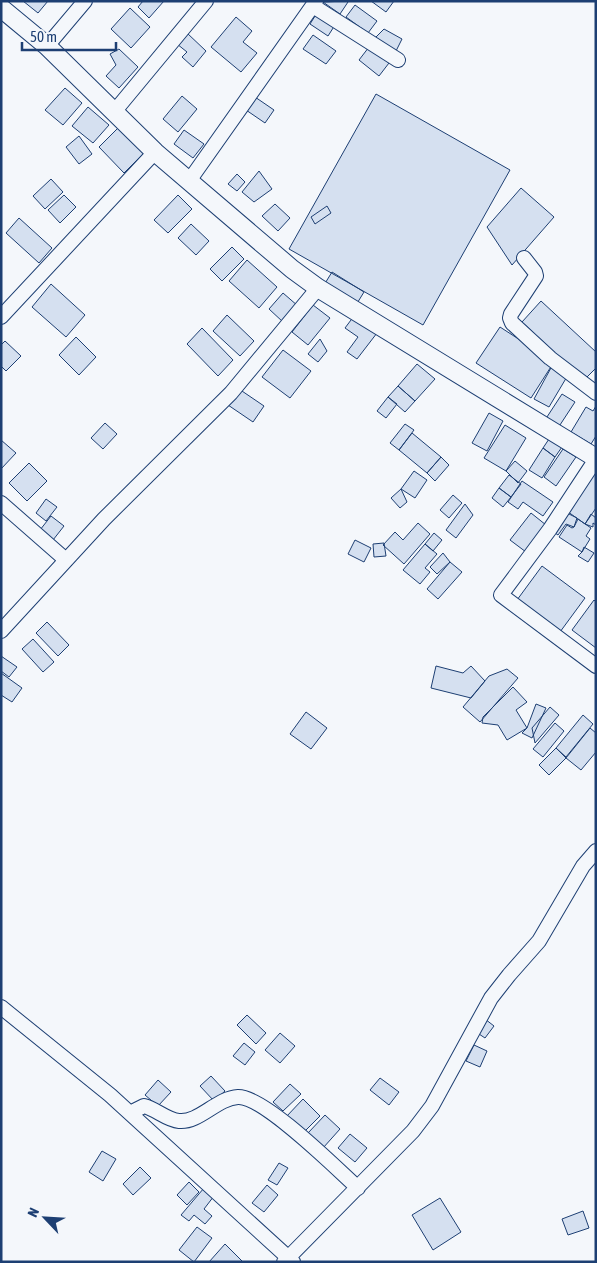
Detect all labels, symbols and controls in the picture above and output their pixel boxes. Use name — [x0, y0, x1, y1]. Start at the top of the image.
scale bar — [22, 20, 116, 52]
text: 50 m — [30, 28, 57, 45]
north arrow — [20, 1193, 70, 1243]
text: N — [24, 1205, 42, 1220]

